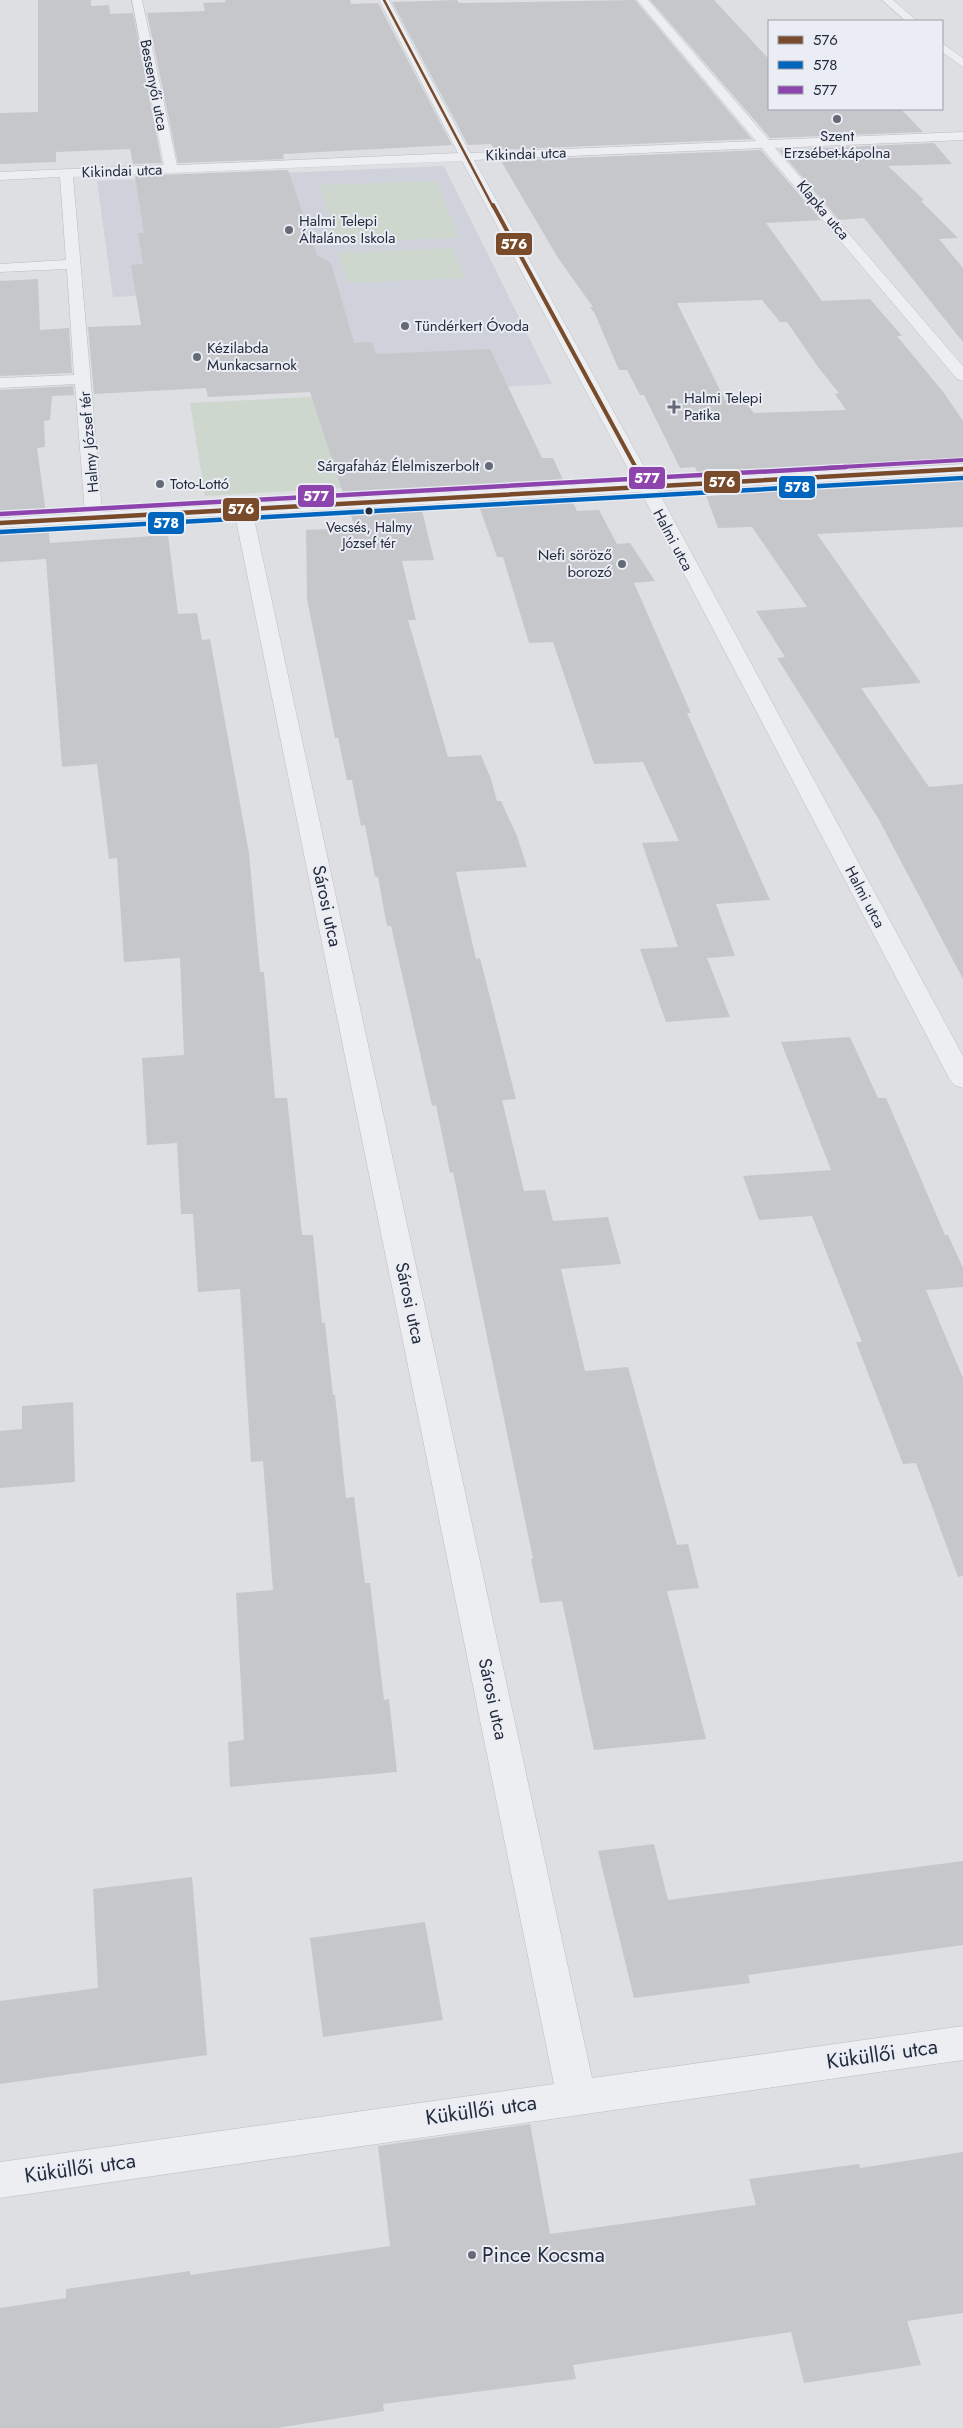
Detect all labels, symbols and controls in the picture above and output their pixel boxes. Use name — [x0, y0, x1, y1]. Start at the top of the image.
legend — [768, 20, 943, 110]
text: 576 — [813, 29, 838, 51]
street label: Bessenyői utca — [134, 37, 174, 133]
text: 578 — [813, 54, 838, 76]
text: 577 — [813, 79, 837, 101]
marker: Szent Erzsébet-kápolna — [831, 113, 843, 125]
place label: Szent Erzsébet-kápolna — [784, 125, 890, 164]
street label: Kikindai utca — [485, 142, 567, 166]
street label: Kikindai utca — [81, 159, 163, 183]
street label: Klapka utca — [791, 175, 855, 245]
place label: Halmi Telepi Általános Iskola — [299, 210, 395, 249]
marker: Halmi Telepi Általános Iskola — [283, 224, 295, 236]
line badge: 576 — [495, 232, 533, 256]
text: 576 — [501, 234, 527, 254]
place label: Tündérkert Óvoda — [415, 315, 529, 337]
marker: Tündérkert Óvoda — [399, 320, 411, 332]
place label: Kézilabda Munkacsarnok — [207, 337, 297, 376]
marker: Kézilabda Munkacsarnok — [191, 351, 203, 363]
place label: Halmi Telepi Patika — [684, 387, 762, 426]
street label: Halmy József tér — [74, 390, 104, 494]
marker: Halmi Telepi Patika — [668, 401, 680, 413]
place label: Sárgafaház Élelmiszerbolt — [317, 455, 479, 477]
marker: Sárgafaház Élelmiszerbolt — [483, 460, 495, 472]
line badge: 577 — [628, 466, 666, 490]
text: 577 — [634, 468, 661, 488]
line badge: 576 — [703, 470, 741, 494]
text: 576 — [709, 472, 735, 492]
place label: Toto-Lottó — [170, 473, 229, 495]
line badge: 578 — [778, 475, 816, 499]
text: 578 — [784, 477, 810, 497]
marker: Toto-Lottó — [154, 478, 166, 490]
line badge: 577 — [297, 484, 335, 508]
text: 577 — [303, 486, 330, 506]
line badge: 576 — [222, 497, 260, 522]
text: 576 — [228, 499, 254, 519]
street label: Halmi utca — [647, 505, 699, 575]
marker: Vecsés, Halmy József tér — [364, 506, 374, 516]
line badge: 578 — [147, 511, 185, 535]
text: 578 — [153, 513, 179, 533]
place label: Vecsés, Halmy József tér — [326, 517, 413, 553]
place label: Nefi söröző borozó — [538, 544, 612, 583]
marker: Nefi söröző borozó — [616, 558, 628, 570]
street label: Halmi utca — [839, 862, 891, 932]
street label: Sárosi utca — [306, 863, 348, 949]
street label: Sárosi utca — [389, 1260, 431, 1346]
street label: Sárosi utca — [472, 1656, 514, 1742]
street label: Küküllői utca — [824, 2031, 940, 2077]
street label: Küküllői utca — [423, 2087, 539, 2133]
street label: Küküllői utca — [22, 2145, 138, 2191]
place label: Pince Kocsma — [482, 2240, 605, 2270]
marker: Pince Kocsma — [466, 2249, 478, 2261]

